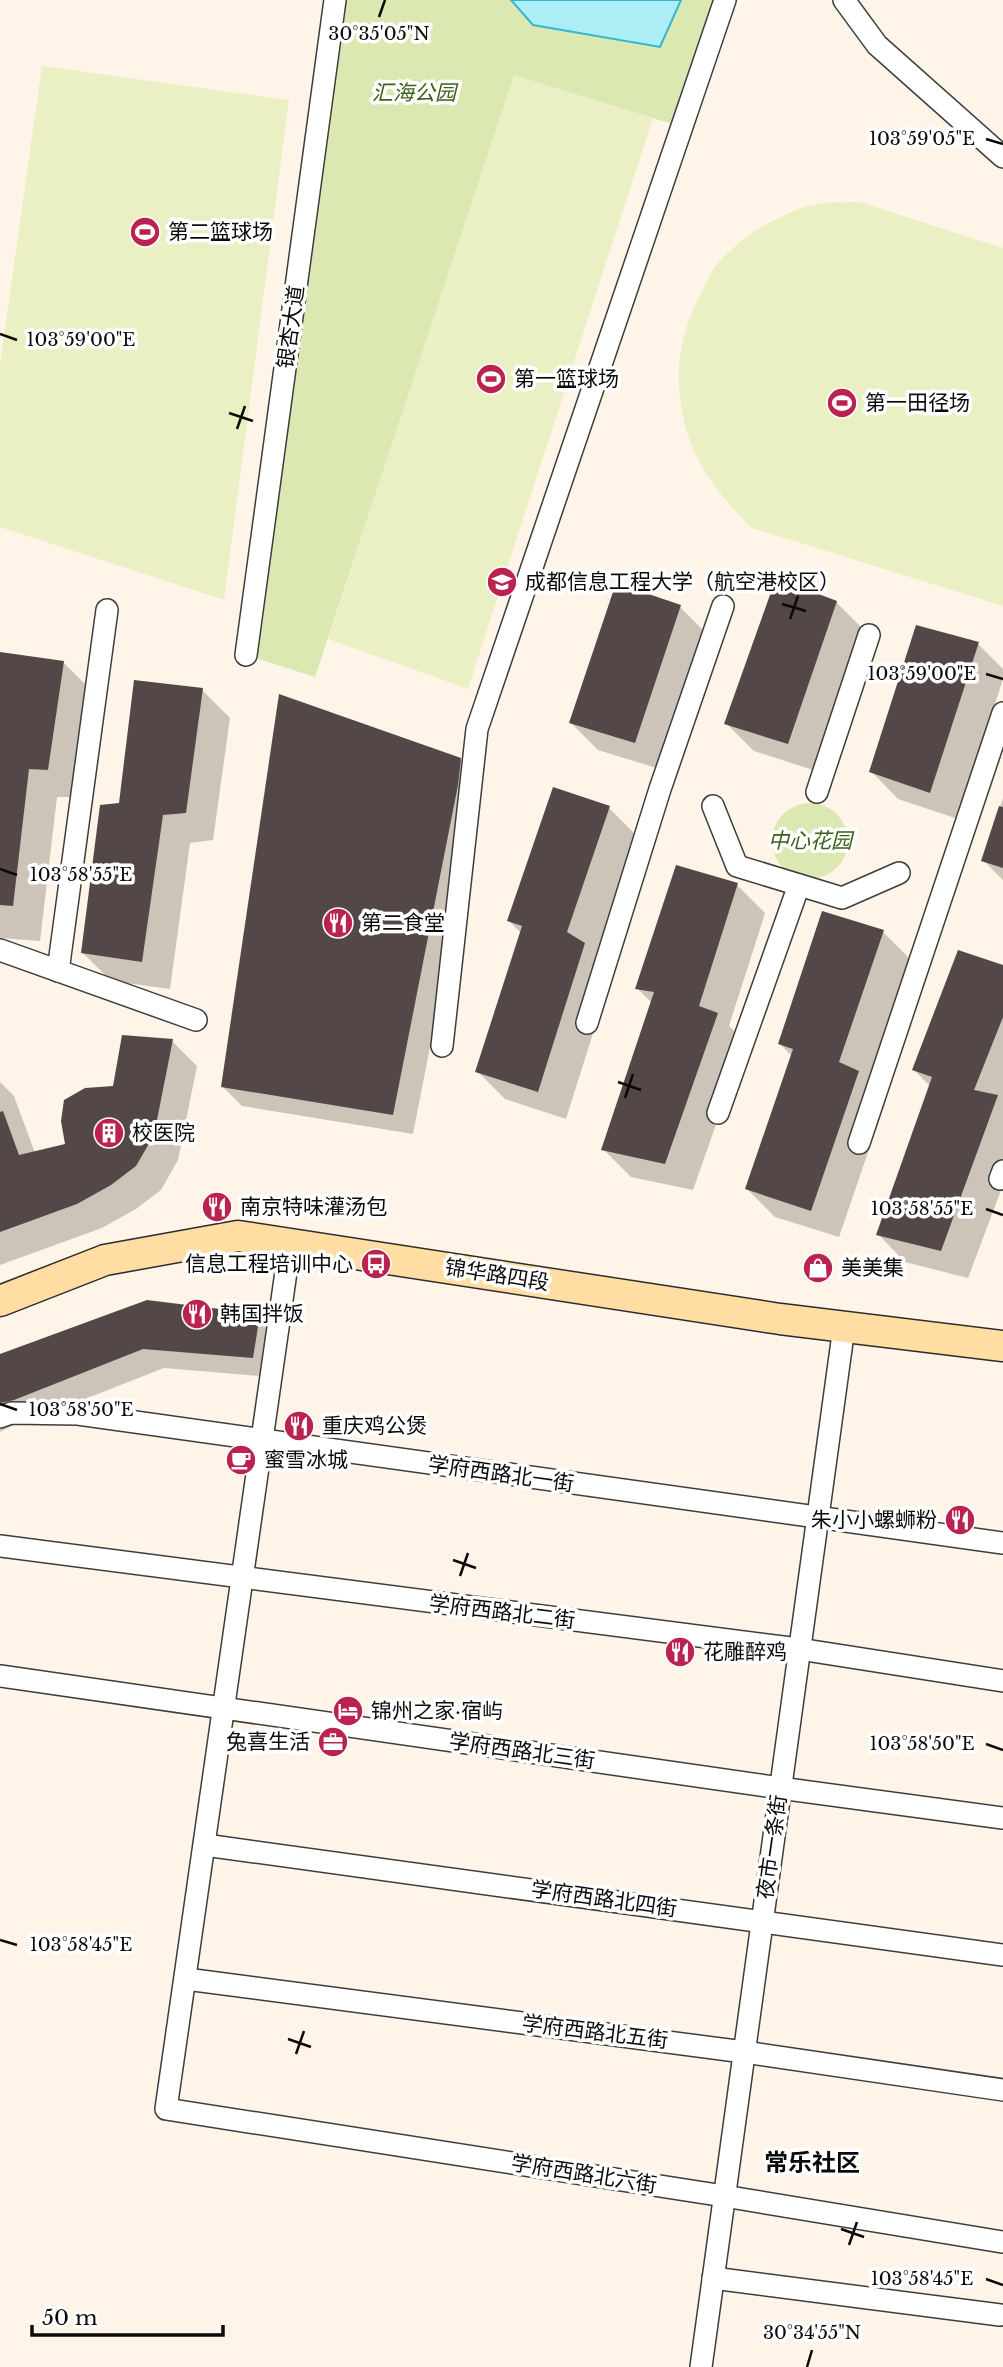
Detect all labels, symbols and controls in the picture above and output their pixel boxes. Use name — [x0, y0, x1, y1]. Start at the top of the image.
text: 30°35'05"N — [328, 23, 430, 45]
park label: 汇海公园 — [372, 80, 459, 106]
text: 103°59'05"E — [869, 128, 975, 150]
sports icon: 第二篮球场 — [128, 215, 162, 249]
place label: 第二篮球场 — [168, 219, 273, 245]
street label: 银杏大道 — [272, 284, 310, 370]
text: 103°59'00"E — [27, 329, 135, 351]
sports icon: 第一篮球场 — [474, 362, 508, 396]
place label: 第一篮球场 — [514, 366, 619, 392]
sports icon: 第一田径场 — [825, 386, 859, 420]
place label: 第一田径场 — [865, 390, 970, 416]
school or university icon: 成都信息工程大学（航空港校区） — [485, 565, 519, 599]
place label: 成都信息工程大学（航空港校区） — [525, 569, 840, 595]
text: 103°59'00"E — [868, 663, 976, 685]
park label: 中心花园 — [768, 828, 855, 854]
text: 103°58'55"E — [30, 864, 132, 886]
restaurant icon: 第二食堂 — [321, 906, 355, 940]
place label: 第二食堂 — [361, 910, 445, 936]
building icon: 校医院 — [92, 1116, 126, 1150]
place label: 校医院 — [132, 1120, 195, 1146]
restaurant icon: 南京特味灌汤包 — [200, 1190, 234, 1224]
place label: 南京特味灌汤包 — [240, 1194, 387, 1220]
text: 103°58'55"E — [871, 1198, 973, 1220]
bus stop icon: 信息工程培训中心 — [359, 1247, 393, 1281]
place label: 信息工程培训中心 — [185, 1251, 353, 1277]
shop icon: 美美集 — [801, 1251, 835, 1285]
street label: 锦华路四段 — [443, 1254, 551, 1296]
place label: 美美集 — [841, 1255, 904, 1281]
restaurant icon: 韩国拌饭 — [180, 1297, 214, 1331]
place label: 韩国拌饭 — [220, 1301, 304, 1327]
text: 103°58'50"E — [28, 1399, 134, 1421]
restaurant icon: 重庆鸡公煲 — [282, 1409, 316, 1443]
place label: 重庆鸡公煲 — [322, 1413, 427, 1439]
cafe icon: 蜜雪冰城 — [224, 1443, 258, 1477]
place label: 蜜雪冰城 — [264, 1447, 348, 1473]
street label: 学府西路北一街 — [426, 1451, 576, 1497]
restaurant icon: 朱小小螺蛳粉 — [943, 1503, 977, 1537]
place label: 朱小小螺蛳粉 — [811, 1507, 937, 1533]
street label: 学府西路北二街 — [427, 1590, 577, 1634]
restaurant icon: 花雕醉鸡 — [663, 1635, 697, 1669]
place label: 花雕醉鸡 — [703, 1639, 787, 1665]
hotel icon: 锦州之家·宿屿 — [331, 1694, 365, 1728]
place label: 锦州之家·宿屿 — [371, 1698, 503, 1724]
office icon: 兔喜生活 — [316, 1725, 350, 1759]
street label: 学府西路北三街 — [447, 1728, 597, 1774]
place label: 兔喜生活 — [226, 1729, 310, 1755]
text: 103°58'50"E — [869, 1733, 975, 1755]
street label: 夜市一条街 — [752, 1793, 792, 1901]
street label: 学府西路北四街 — [529, 1876, 679, 1922]
text: 103°58'45"E — [30, 1934, 132, 1956]
street label: 学府西路北五街 — [520, 2010, 670, 2054]
district label: 常乐社区 — [764, 2148, 860, 2177]
street label: 学府西路北六街 — [509, 2150, 659, 2198]
text: 103°58'45"E — [871, 2268, 973, 2290]
scale bar — [32, 2294, 222, 2338]
text: 50 m — [42, 2305, 98, 2331]
text: 30°34'55"N — [763, 2322, 861, 2344]

